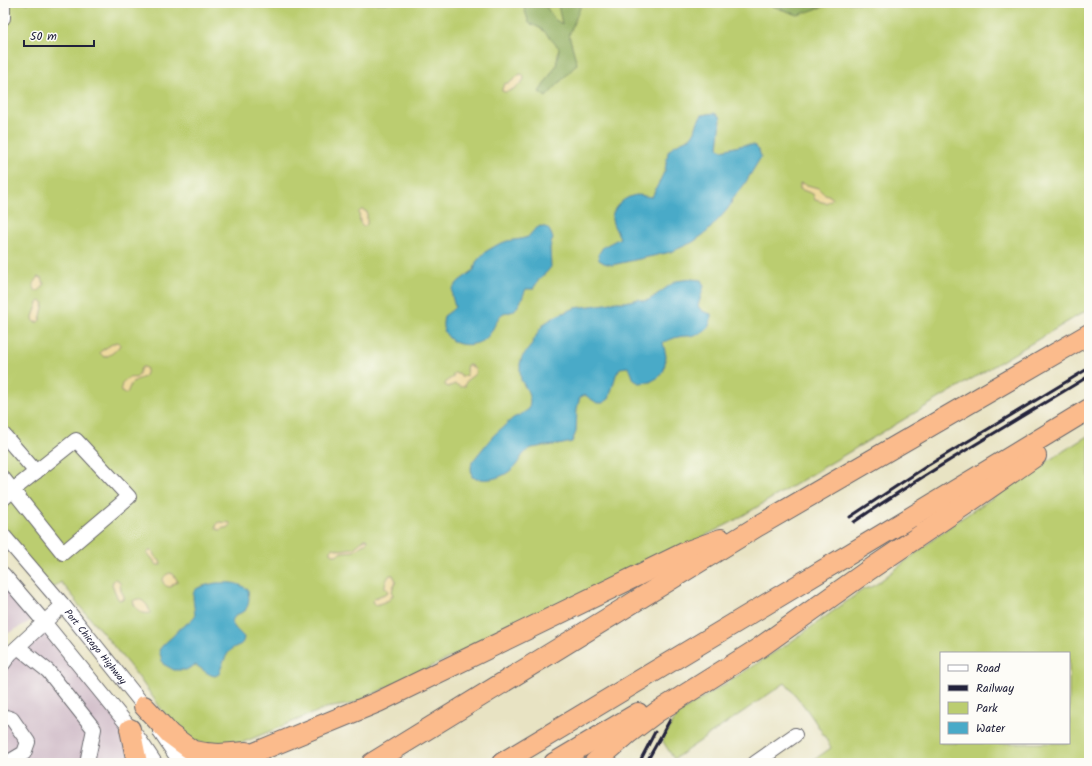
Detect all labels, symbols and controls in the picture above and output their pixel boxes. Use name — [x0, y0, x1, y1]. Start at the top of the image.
scale bar — [24, 22, 94, 48]
text: 50 m — [30, 27, 57, 46]
street label: Port Chicago Highway — [60, 606, 131, 688]
legend — [940, 652, 1070, 744]
text: Road — [976, 659, 1001, 678]
text: Railway — [976, 679, 1014, 698]
text: Park — [976, 699, 998, 718]
text: Water — [976, 719, 1006, 738]

